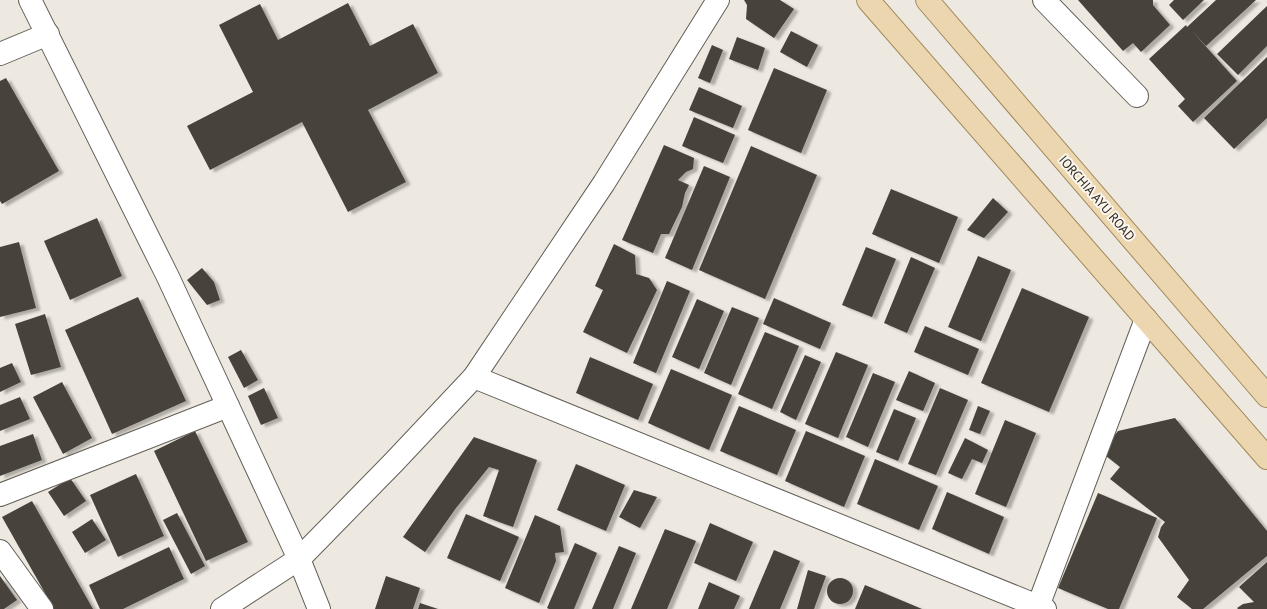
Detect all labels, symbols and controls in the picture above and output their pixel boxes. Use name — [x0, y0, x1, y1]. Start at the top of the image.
street label: IORCHIA AYU ROAD — [1055, 152, 1139, 244]

